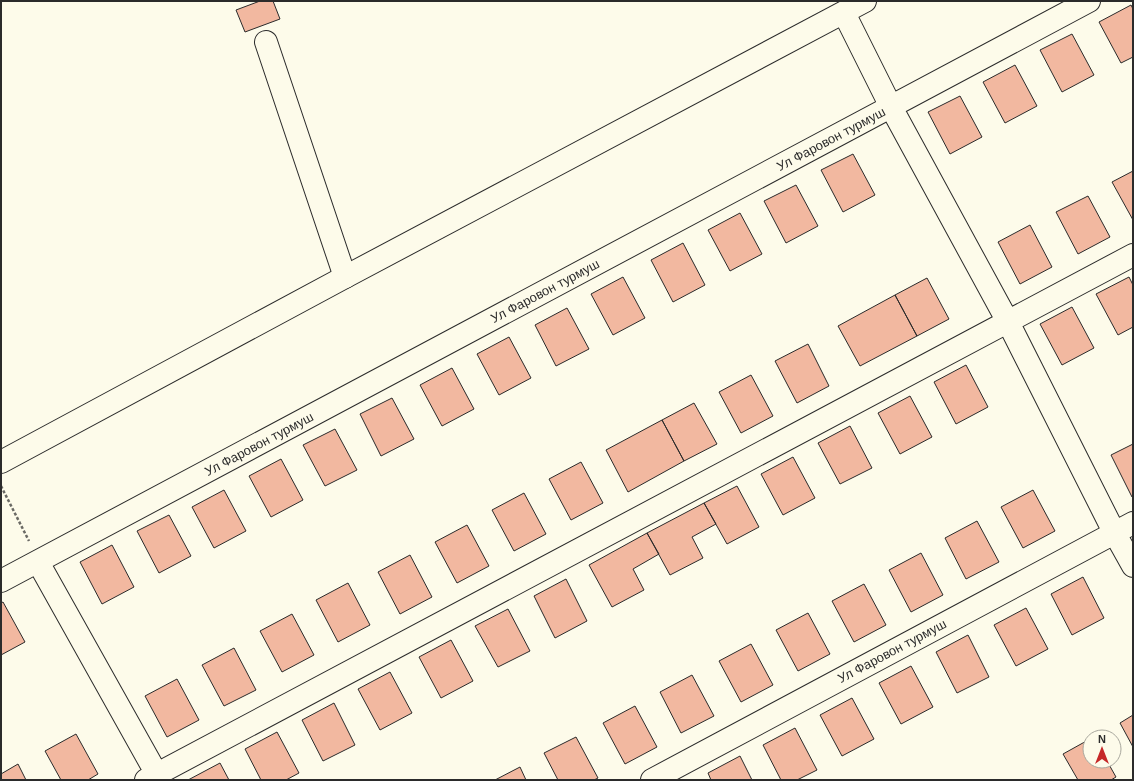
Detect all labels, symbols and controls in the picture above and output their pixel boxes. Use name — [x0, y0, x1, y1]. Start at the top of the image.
street label: Ул Фаровон турмуш — [774, 104, 888, 174]
street label: Ул Фаровон турмуш — [488, 256, 602, 326]
street label: Ул Фаровон турмуш — [202, 409, 316, 479]
street label: Ул Фаровон турмуш — [835, 616, 949, 686]
north arrow — [1082, 729, 1122, 769]
text: N — [1098, 733, 1106, 745]

